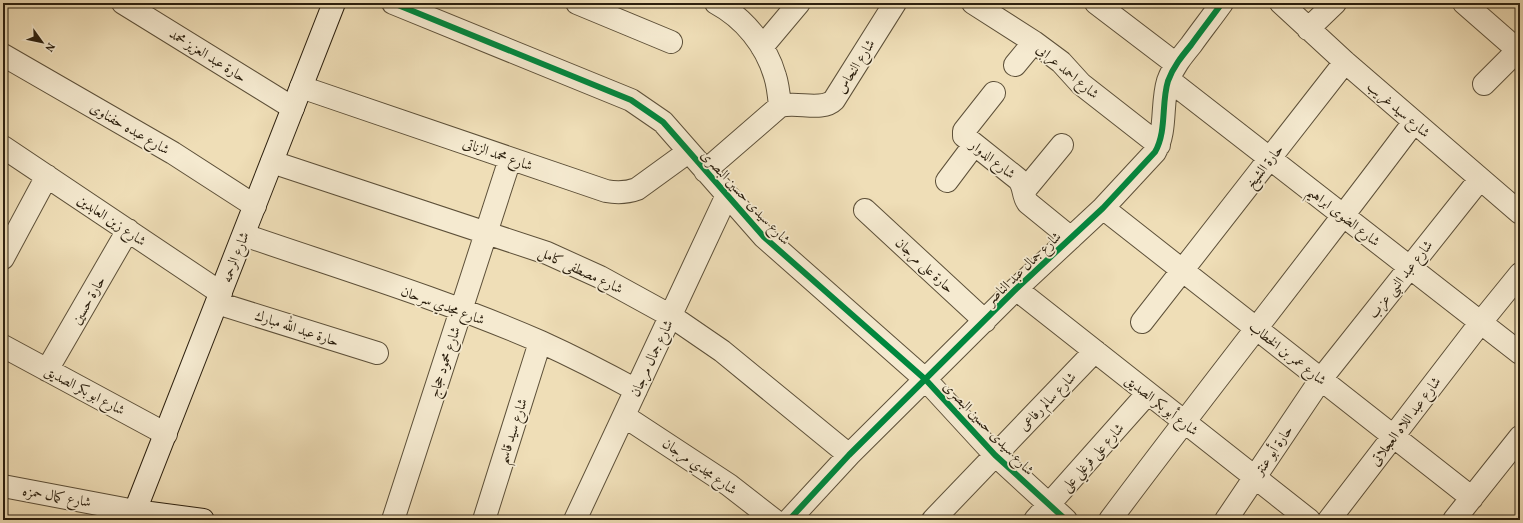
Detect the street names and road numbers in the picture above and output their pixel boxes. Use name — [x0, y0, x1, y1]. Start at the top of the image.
street label: حارة عبد العزيز محمد — [165, 25, 249, 88]
street label: شارع النحاس — [832, 36, 881, 98]
street label: شارع احمد عرابى — [1031, 40, 1102, 105]
street label: شارع سيد غريب — [1362, 78, 1433, 143]
street label: شارع عبده حفناوى — [85, 99, 173, 161]
street label: شارع محمد الزناتى — [460, 135, 535, 177]
street label: شارع الدوار — [963, 135, 1019, 185]
street label: حارة الشيخ — [1242, 141, 1290, 194]
street label: شارع سيدى حسين البصرى — [695, 146, 794, 250]
street label: شارع الضوى ابراهيم — [1301, 183, 1384, 254]
street label: شارع زين العابدين — [72, 191, 149, 252]
street label: شارع جمال عبد الناصر — [981, 228, 1067, 312]
street label: شارع الرحمه — [218, 229, 256, 286]
street label: حارة على مرجان — [890, 234, 958, 298]
street label: شارع عبد النبى عزب — [1365, 237, 1439, 324]
street label: شارع مصطفى كامل — [535, 243, 626, 300]
street label: حارة حسين — [68, 273, 111, 328]
street label: شارع مجدي سرحان — [398, 282, 487, 331]
street label: حارة عبد الله مبارك — [252, 304, 342, 352]
street label: شارع جمال مرجان — [626, 317, 679, 401]
street label: شارع عمر بن الخطاب — [1244, 318, 1330, 391]
street label: شارع محمود حجاج — [425, 324, 468, 401]
street label: شارع ابو بكر الصديق — [40, 362, 128, 421]
street label: شارع سالم رفاعى — [1015, 368, 1082, 437]
street label: شارع أبو بكر الصديق — [1120, 370, 1203, 442]
street label: شارع عبد اللاه العجلاتى — [1366, 373, 1447, 471]
street label: شارع سيدى حسين البصرى — [937, 378, 1038, 481]
street label: شارع سيد قاسم — [494, 396, 536, 468]
street label: شارع على فرغلي على — [1057, 420, 1130, 498]
street label: حارة أبو عنتر — [1248, 421, 1298, 481]
street label: شارع مجدي مرجان — [658, 435, 740, 501]
street label: شارع كمال حمزه — [21, 482, 93, 514]

